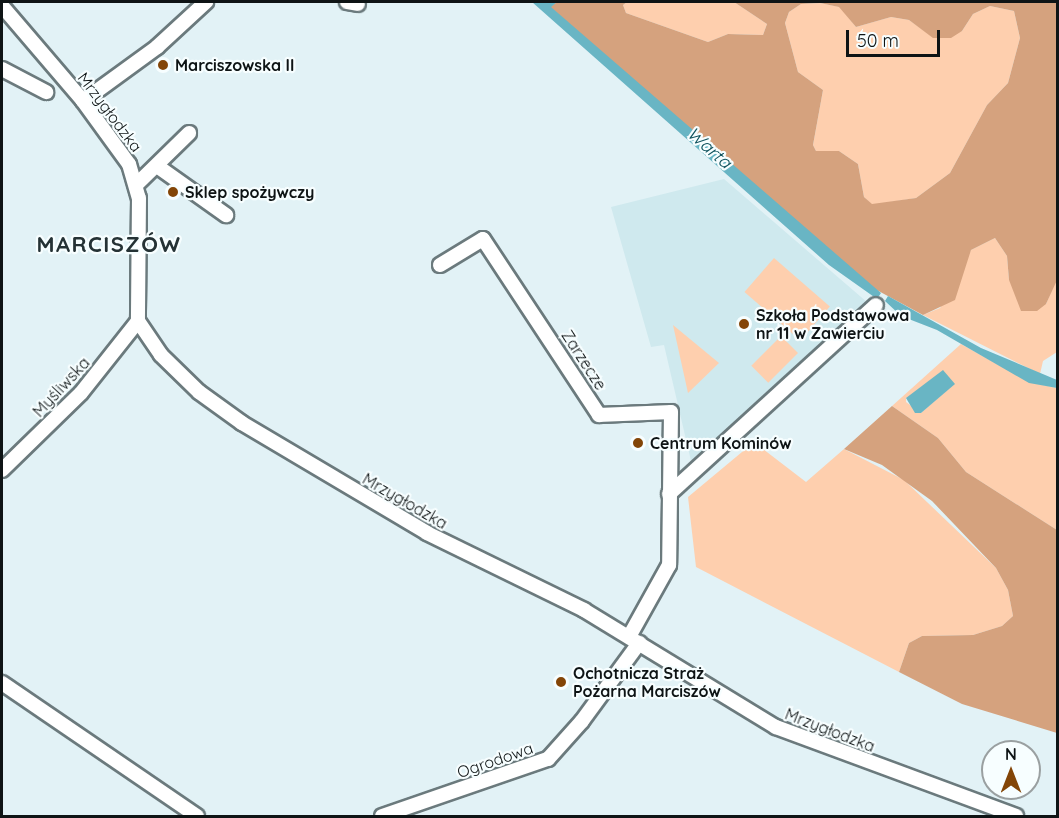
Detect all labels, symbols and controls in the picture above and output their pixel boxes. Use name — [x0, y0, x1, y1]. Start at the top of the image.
scale bar — [849, 18, 944, 56]
text: 50 m — [857, 29, 899, 52]
place label: Marciszowska II — [175, 55, 294, 75]
marker: Marciszowska II — [156, 58, 170, 72]
street label: Mrzygłodzka — [74, 68, 146, 156]
water label: Warta — [682, 123, 736, 173]
place label: Sklep spożywczy — [185, 182, 314, 202]
marker: Sklep spożywczy — [166, 185, 180, 199]
district label: MARCISZÓW — [36, 232, 182, 258]
place label: Szkoła Podstawowa nr 11 w Zawierciu — [756, 305, 909, 343]
marker: Szkoła Podstawowa nr 11 w Zawierciu — [737, 317, 751, 331]
street label: Zarzecze — [558, 326, 610, 394]
street label: Myśliwska — [29, 353, 93, 421]
place label: Centrum Kominów — [650, 433, 792, 453]
marker: Centrum Kominów — [631, 436, 645, 450]
street label: Mrzygłodzka — [359, 469, 451, 533]
place label: Ochotnicza Straż Pożarna Marciszów — [573, 663, 721, 701]
marker: Ochotnicza Straż Pożarna Marciszów — [554, 675, 568, 689]
street label: Mrzygłodzka — [782, 704, 878, 756]
street label: Ogrodowa — [455, 738, 535, 782]
north arrow — [981, 740, 1041, 800]
text: N — [1005, 744, 1017, 764]

